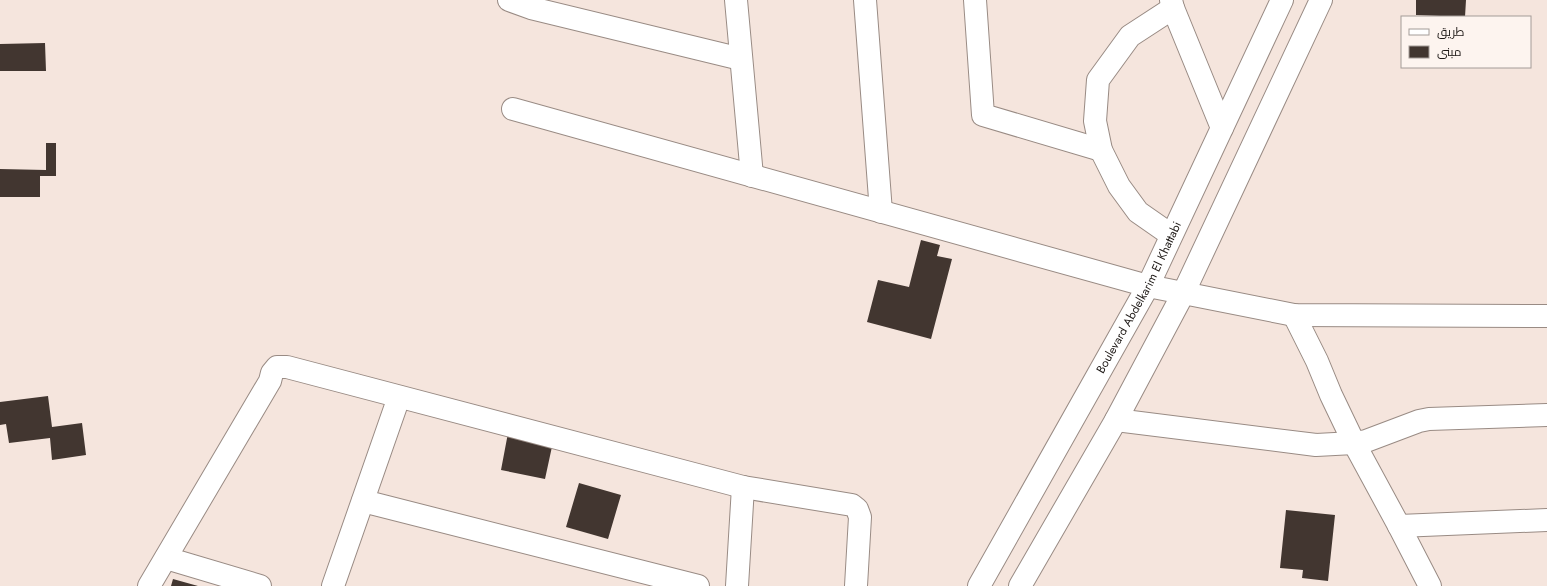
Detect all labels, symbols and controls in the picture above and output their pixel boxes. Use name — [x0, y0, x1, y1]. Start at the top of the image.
legend — [1401, 16, 1531, 68]
text: طريق — [1437, 23, 1465, 41]
text: مبنى — [1437, 43, 1462, 61]
street label: Boulevard Abdelkarim El Khattabi — [1092, 219, 1186, 377]

